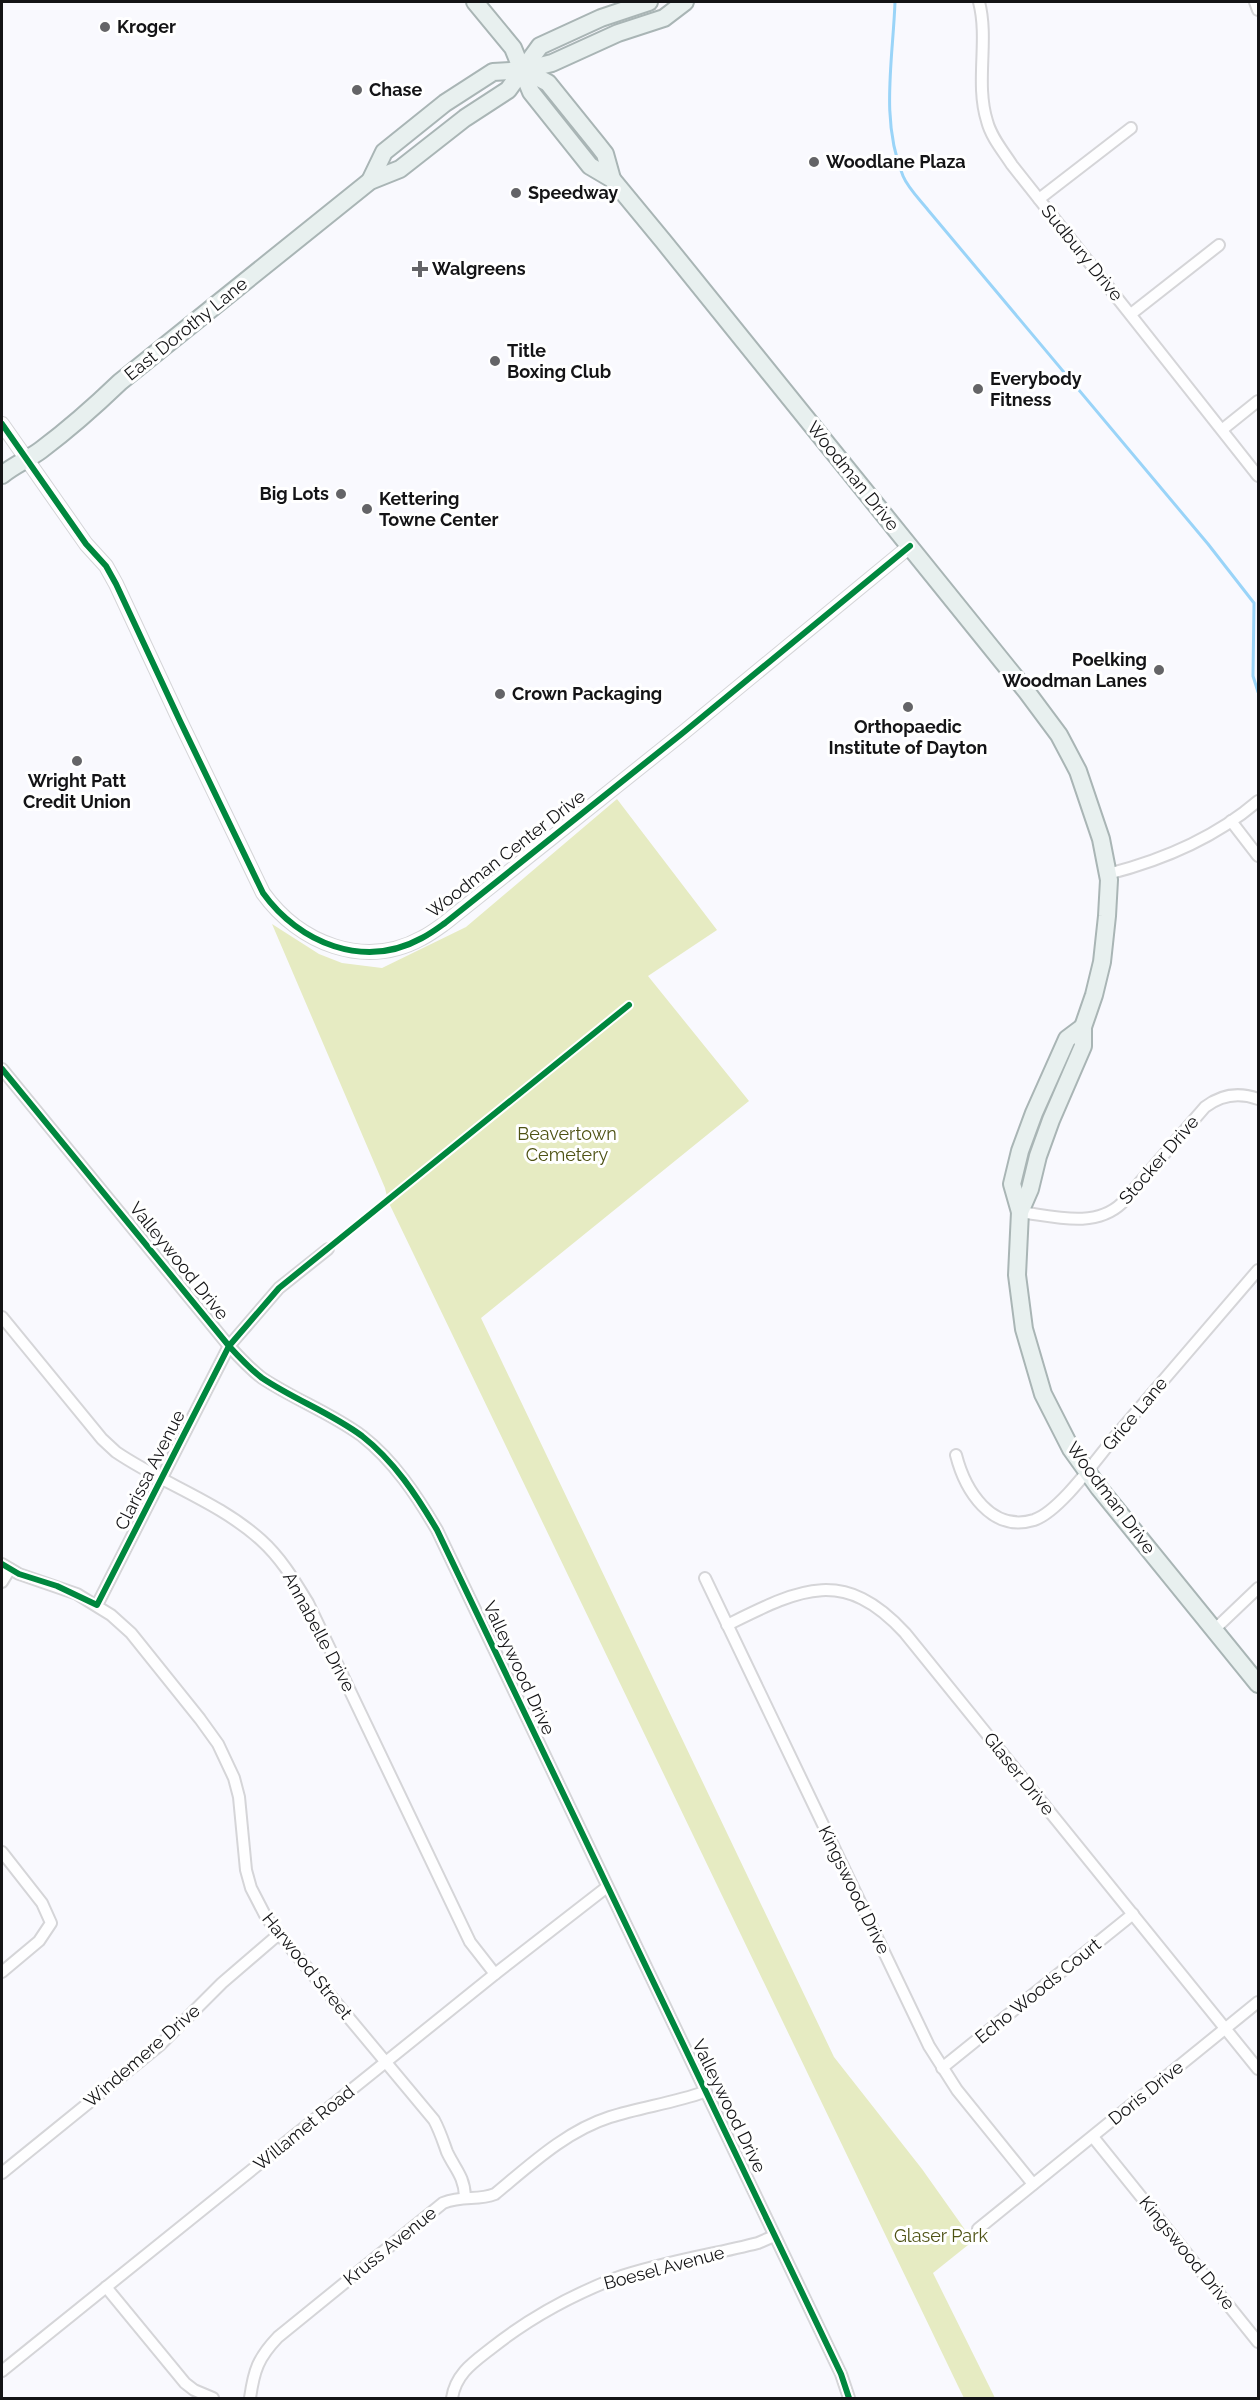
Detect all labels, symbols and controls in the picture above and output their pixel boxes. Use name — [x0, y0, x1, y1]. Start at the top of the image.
place label: Kroger — [117, 16, 176, 37]
marker: Kroger — [98, 20, 112, 34]
place label: Chase — [369, 79, 422, 100]
marker: Chase — [350, 83, 364, 97]
place label: Woodlane Plaza — [826, 151, 966, 172]
marker: Woodlane Plaza — [807, 155, 821, 169]
place label: Speedway — [528, 182, 618, 203]
marker: Speedway — [509, 186, 523, 200]
street label: Sudbury Drive — [1037, 200, 1128, 305]
place label: Walgreens — [432, 258, 526, 279]
marker: Walgreens — [413, 262, 427, 276]
street label: East Dorothy Lane — [120, 272, 252, 385]
place label: Title Boxing Club — [507, 340, 611, 382]
marker: Title Boxing Club — [488, 354, 502, 368]
place label: Everybody Fitness — [990, 368, 1082, 410]
marker: Everybody Fitness — [971, 382, 985, 396]
street label: Woodman Drive — [803, 417, 904, 535]
place label: Big Lots — [259, 483, 329, 504]
marker: Big Lots — [334, 487, 348, 501]
place label: Kettering Towne Center — [379, 488, 499, 530]
marker: Kettering Towne Center — [360, 502, 374, 516]
place label: Poelking Woodman Lanes — [1002, 649, 1147, 691]
marker: Poelking Woodman Lanes — [1152, 663, 1166, 677]
place label: Crown Packaging — [512, 683, 662, 704]
marker: Crown Packaging — [493, 687, 507, 701]
marker: Orthopaedic Institute of Dayton — [901, 700, 915, 714]
place label: Orthopaedic Institute of Dayton — [829, 716, 987, 758]
marker: Wright Patt Credit Union — [70, 754, 84, 768]
place label: Wright Patt Credit Union — [23, 770, 131, 812]
street label: Woodman Center Drive — [422, 785, 589, 922]
street label: Stocker Drive — [1115, 1111, 1203, 1208]
park label: Beavertown Cemetery — [517, 1123, 617, 1165]
street label: Valleywood Drive — [125, 1198, 234, 1324]
street label: Grice Lane — [1098, 1372, 1172, 1455]
street label: Clarissa Avenue — [110, 1406, 189, 1533]
street label: Woodman Drive — [1063, 1438, 1161, 1558]
street label: Annabelle Drive — [279, 1568, 360, 1696]
street label: Valleywood Drive — [479, 1597, 560, 1739]
street label: Glaser Drive — [980, 1728, 1059, 1820]
street label: Kingswood Drive — [814, 1822, 895, 1958]
street label: Harwood Street — [258, 1908, 357, 2023]
street label: Echo Woods Court — [971, 1934, 1105, 2048]
street label: Windemere Drive — [80, 1999, 204, 2112]
street label: Valleywood Drive — [688, 2036, 771, 2176]
street label: Doris Drive — [1104, 2056, 1188, 2129]
street label: Willamet Road — [249, 2081, 358, 2175]
street label: Kingswood Drive — [1135, 2192, 1240, 2314]
street label: Kruss Avenue — [339, 2202, 441, 2289]
park label: Glaser Park — [894, 2225, 989, 2246]
street label: Boesel Avenue — [601, 2241, 727, 2294]

